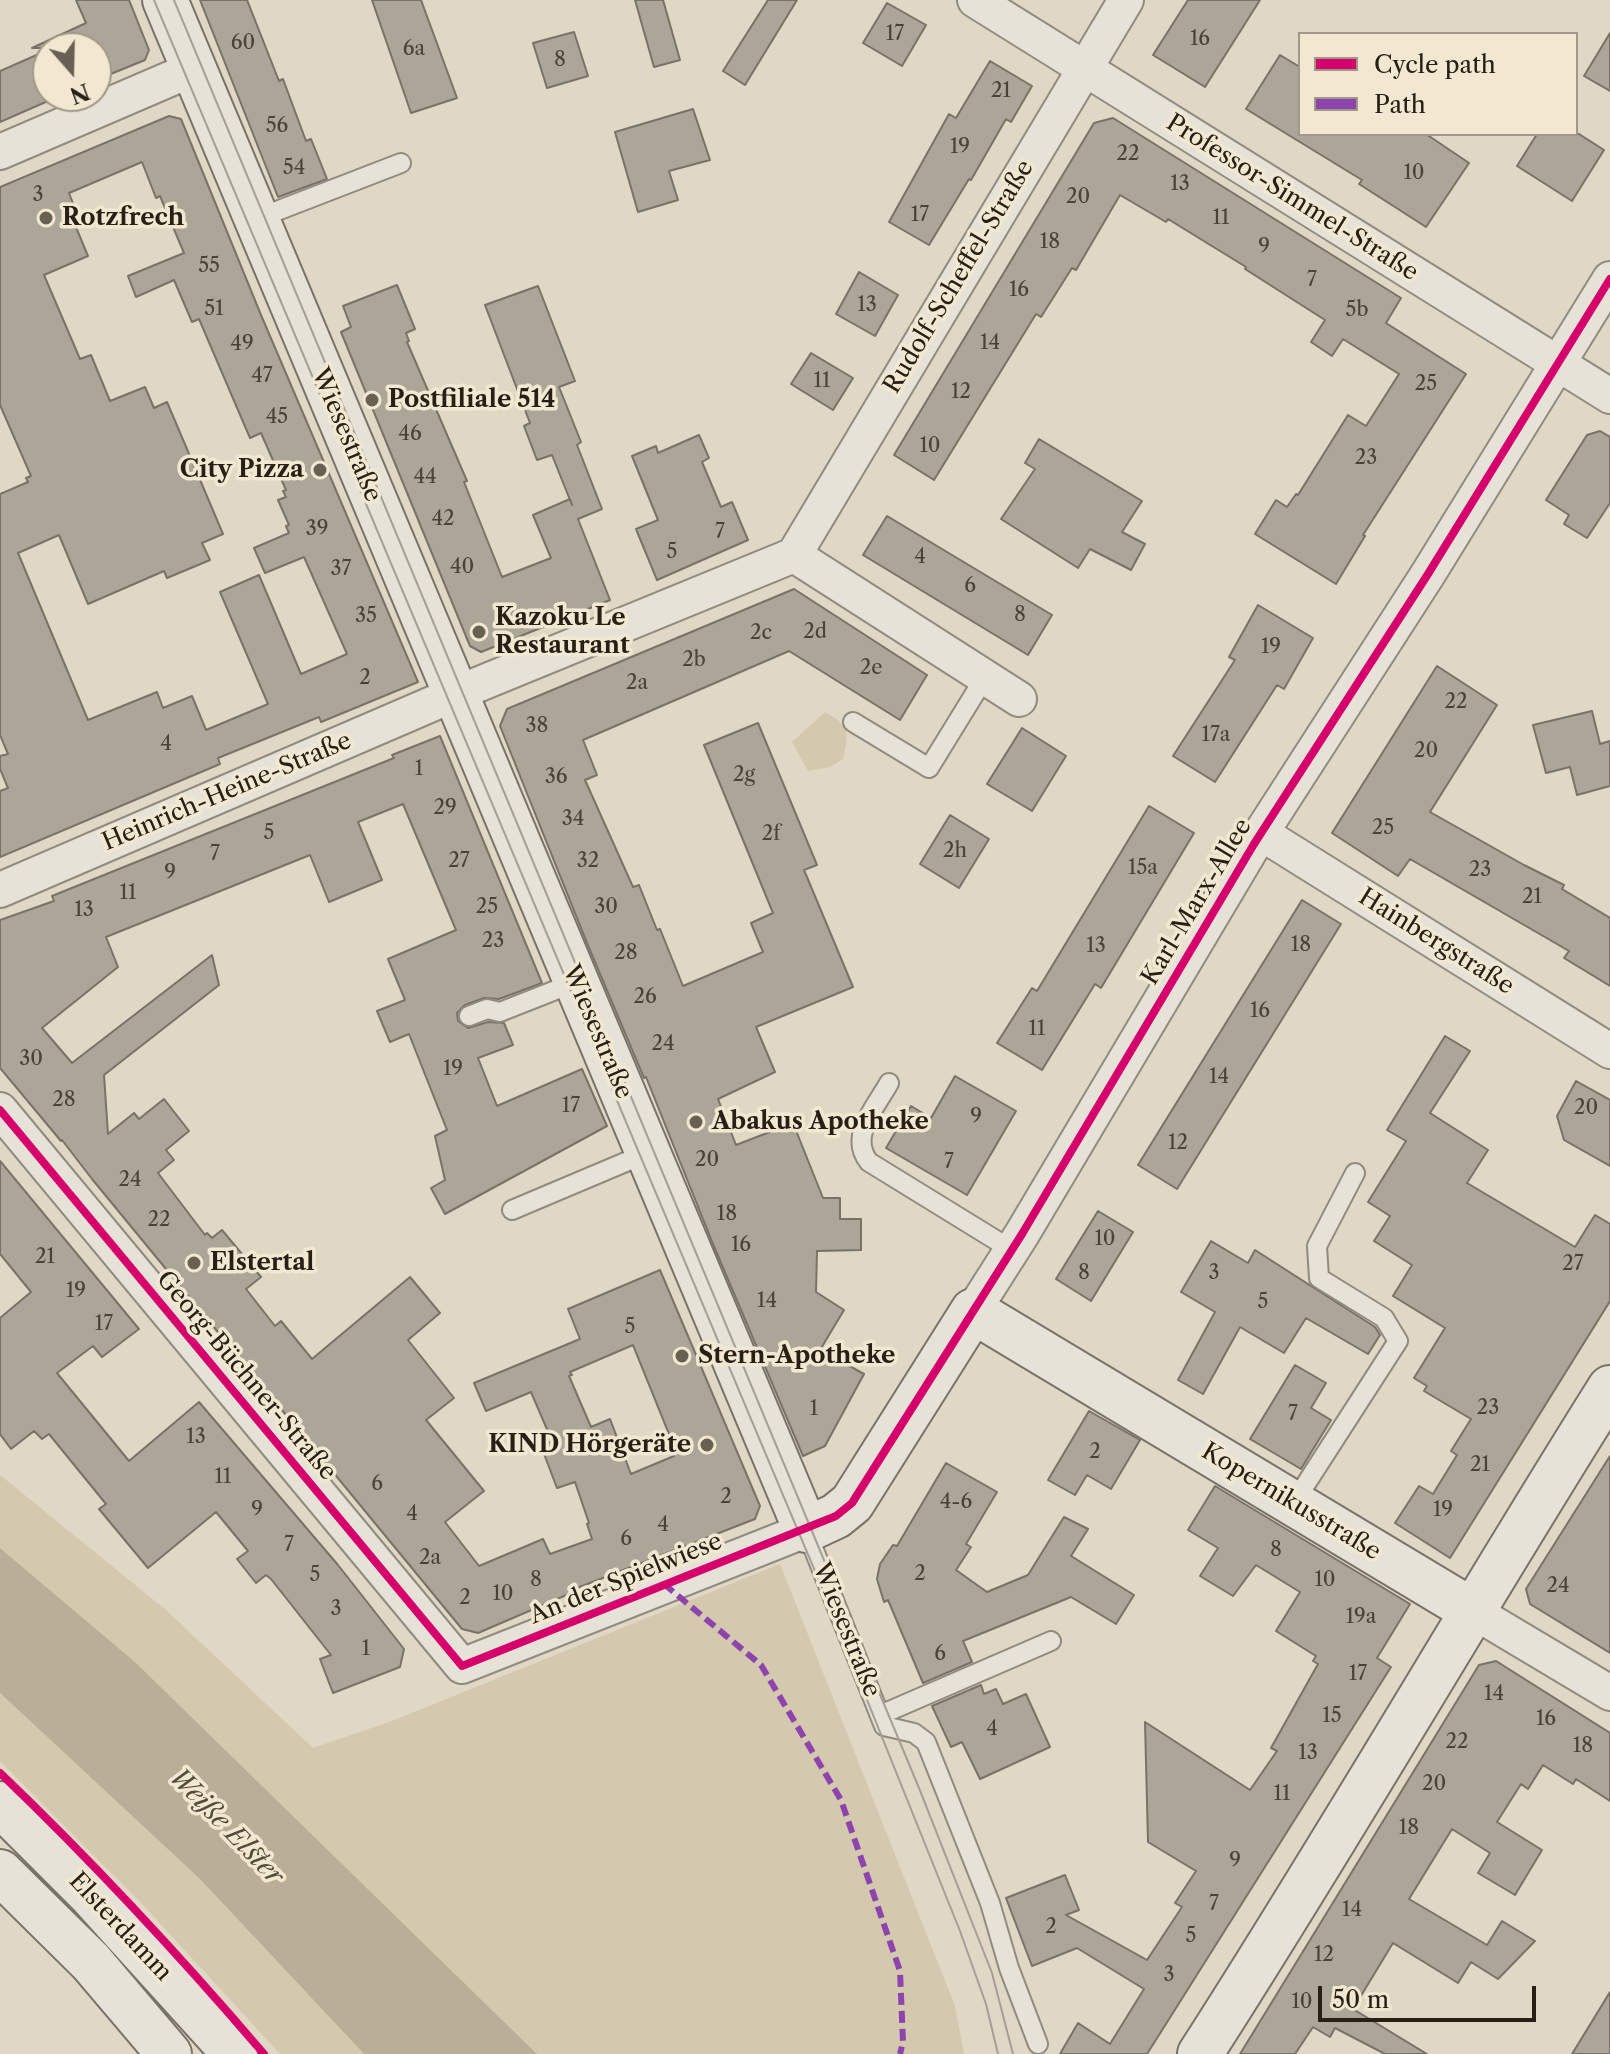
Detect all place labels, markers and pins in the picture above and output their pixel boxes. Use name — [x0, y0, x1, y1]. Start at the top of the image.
place label: Rotzfrech — [62, 204, 184, 232]
marker: Rotzfrech — [37, 209, 55, 227]
place label: Postfiliale 514 — [388, 386, 556, 414]
marker: Postfiliale 514 — [363, 391, 381, 409]
place label: City Pizza — [180, 456, 304, 484]
marker: City Pizza — [311, 461, 329, 479]
place label: Kazoku Le Restaurant — [495, 604, 630, 660]
marker: Kazoku Le Restaurant — [470, 623, 488, 641]
place label: Abakus Apotheke — [712, 1108, 929, 1136]
marker: Abakus Apotheke — [687, 1113, 705, 1131]
place label: Elstertal — [210, 1249, 315, 1277]
marker: Elstertal — [185, 1254, 203, 1272]
place label: Stern-Apotheke — [698, 1342, 895, 1370]
marker: Stern-Apotheke — [673, 1347, 691, 1365]
place label: KIND Hörgeräte — [488, 1431, 691, 1459]
marker: KIND Hörgeräte — [698, 1436, 716, 1454]

